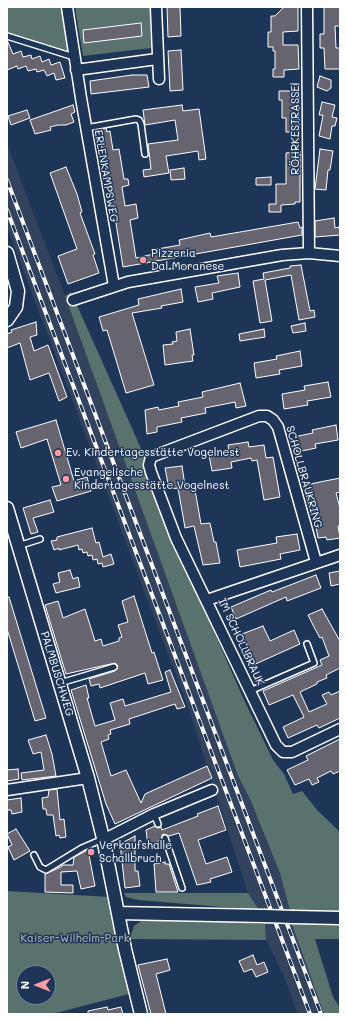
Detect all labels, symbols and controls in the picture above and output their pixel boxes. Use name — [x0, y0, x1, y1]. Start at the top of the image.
street label: RÖHRKESTRASSE — [289, 85, 303, 175]
street label: ERLENKAMPSWEG — [91, 129, 121, 223]
place label: Pizzeria Dal Moranese — [151, 247, 224, 273]
marker: Pizzeria Dal Moranese — [138, 255, 148, 265]
street label: SCHOLLBRAUKRING — [283, 424, 325, 530]
place label: Ev. Kindertagesstätte Vogelnest — [66, 446, 240, 460]
marker: Ev. Kindertagesstätte Vogelnest — [53, 448, 63, 458]
place label: Evangelische Kindertagesstätte Vogelnest — [74, 466, 229, 492]
marker: Evangelische Kindertagesstätte Vogelnest — [61, 474, 71, 484]
street label: IM SCHOLLBRAUK — [215, 596, 267, 688]
street label: PALMBUSCHWEG — [38, 630, 76, 718]
place label: Verkaufshalle Schallbruch — [99, 839, 172, 865]
marker: Verkaufshalle Schallbruch — [86, 847, 96, 857]
park label: Kaiser-Wilhelm-Park — [20, 932, 130, 946]
north arrow — [16, 965, 56, 1005]
text: N — [17, 981, 32, 989]

